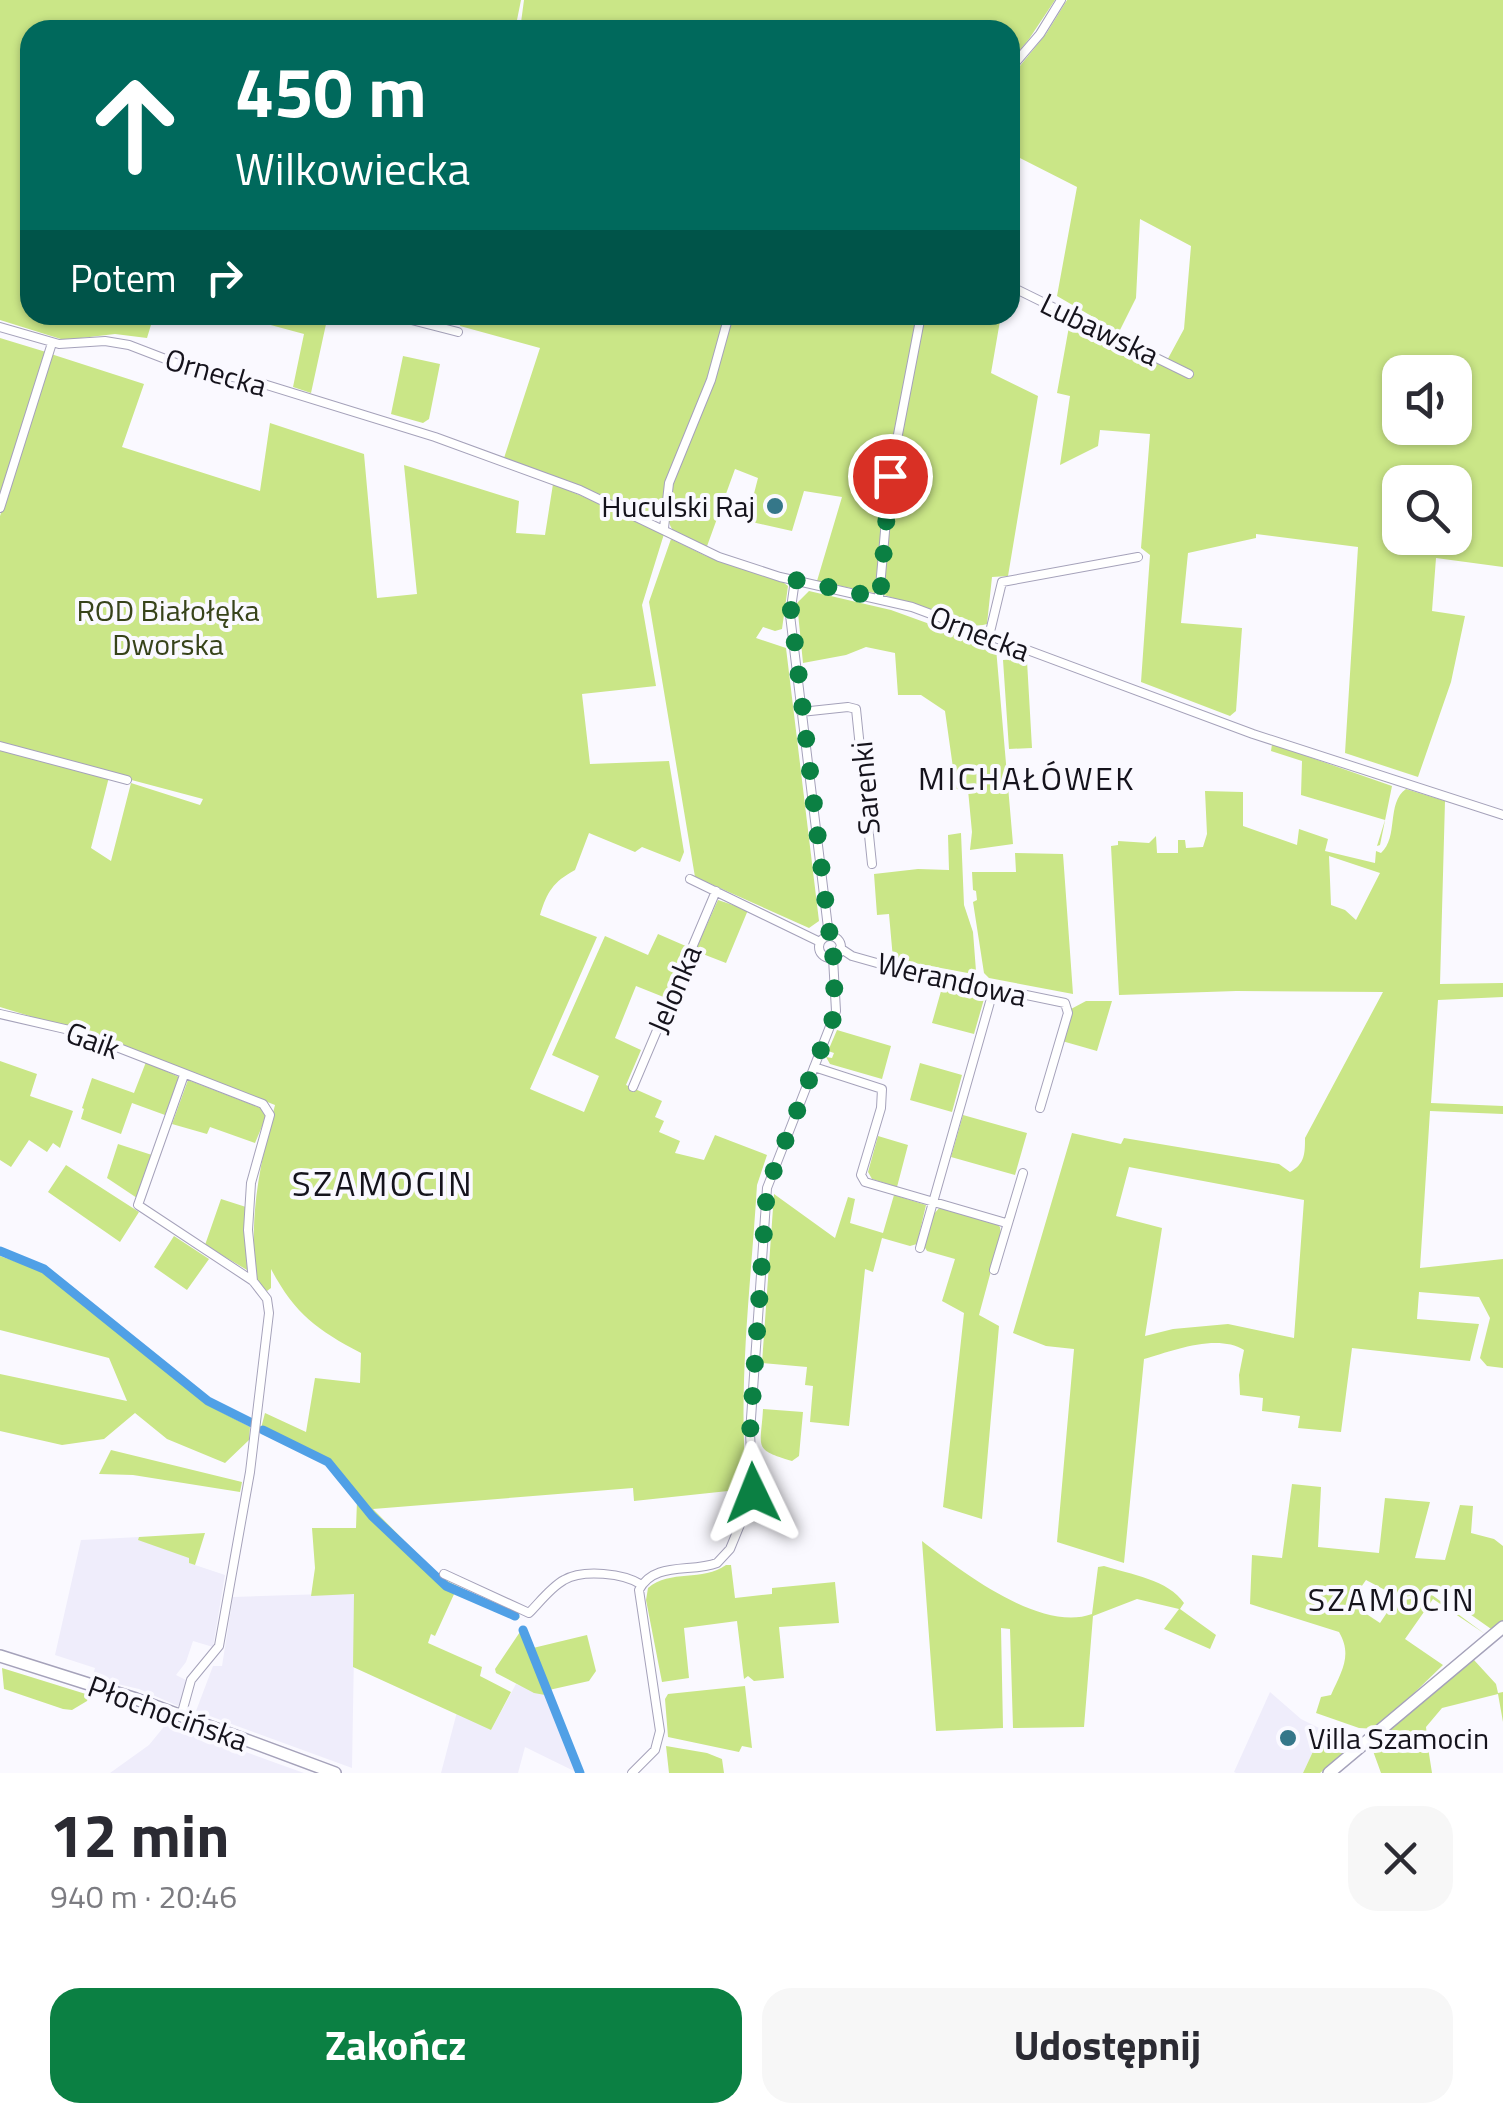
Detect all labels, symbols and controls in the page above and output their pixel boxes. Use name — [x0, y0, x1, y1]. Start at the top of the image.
text: 450 m — [235, 38, 427, 144]
icon: ahead — [70, 60, 200, 190]
text: Wilkowiecka — [235, 134, 470, 202]
text: Potem — [70, 249, 177, 307]
icon: right — [197, 250, 252, 305]
street label: Lubawska — [1033, 280, 1167, 378]
street label: Ornecka — [160, 336, 272, 408]
map controls — [1382, 355, 1472, 555]
button: sound — [1382, 355, 1472, 445]
pin — [848, 434, 933, 519]
icon: arrive — [863, 449, 918, 504]
button: search — [1382, 465, 1472, 555]
place label: Huculski Raj — [601, 483, 755, 529]
marker: Huculski Raj — [764, 495, 786, 517]
park label: ROD Białołęka Dworska — [76, 587, 260, 667]
street label: Ornecka — [923, 593, 1037, 673]
street label: Sarenki — [838, 739, 892, 837]
district label: MICHAŁÓWEK — [918, 754, 1136, 802]
street label: Jelonka — [635, 938, 713, 1040]
street label: Werandowa — [873, 939, 1031, 1019]
street label: Gaik — [60, 1009, 126, 1071]
district label: SZAMOCIN — [292, 1156, 474, 1210]
position arrow — [701, 1441, 805, 1545]
district label: SZAMOCIN — [1308, 1575, 1476, 1623]
street label: Płochocińska — [82, 1663, 254, 1763]
place label: Villa Szamocin — [1308, 1715, 1489, 1761]
marker: Villa Szamocin — [1277, 1727, 1299, 1749]
text: 12 min — [50, 1789, 229, 1880]
button: close — [1348, 1806, 1453, 1911]
text: 940 m · 20:46 — [50, 1872, 237, 1920]
button: Zakończ — [50, 1988, 742, 2103]
button: Udostępnij — [762, 1988, 1453, 2103]

